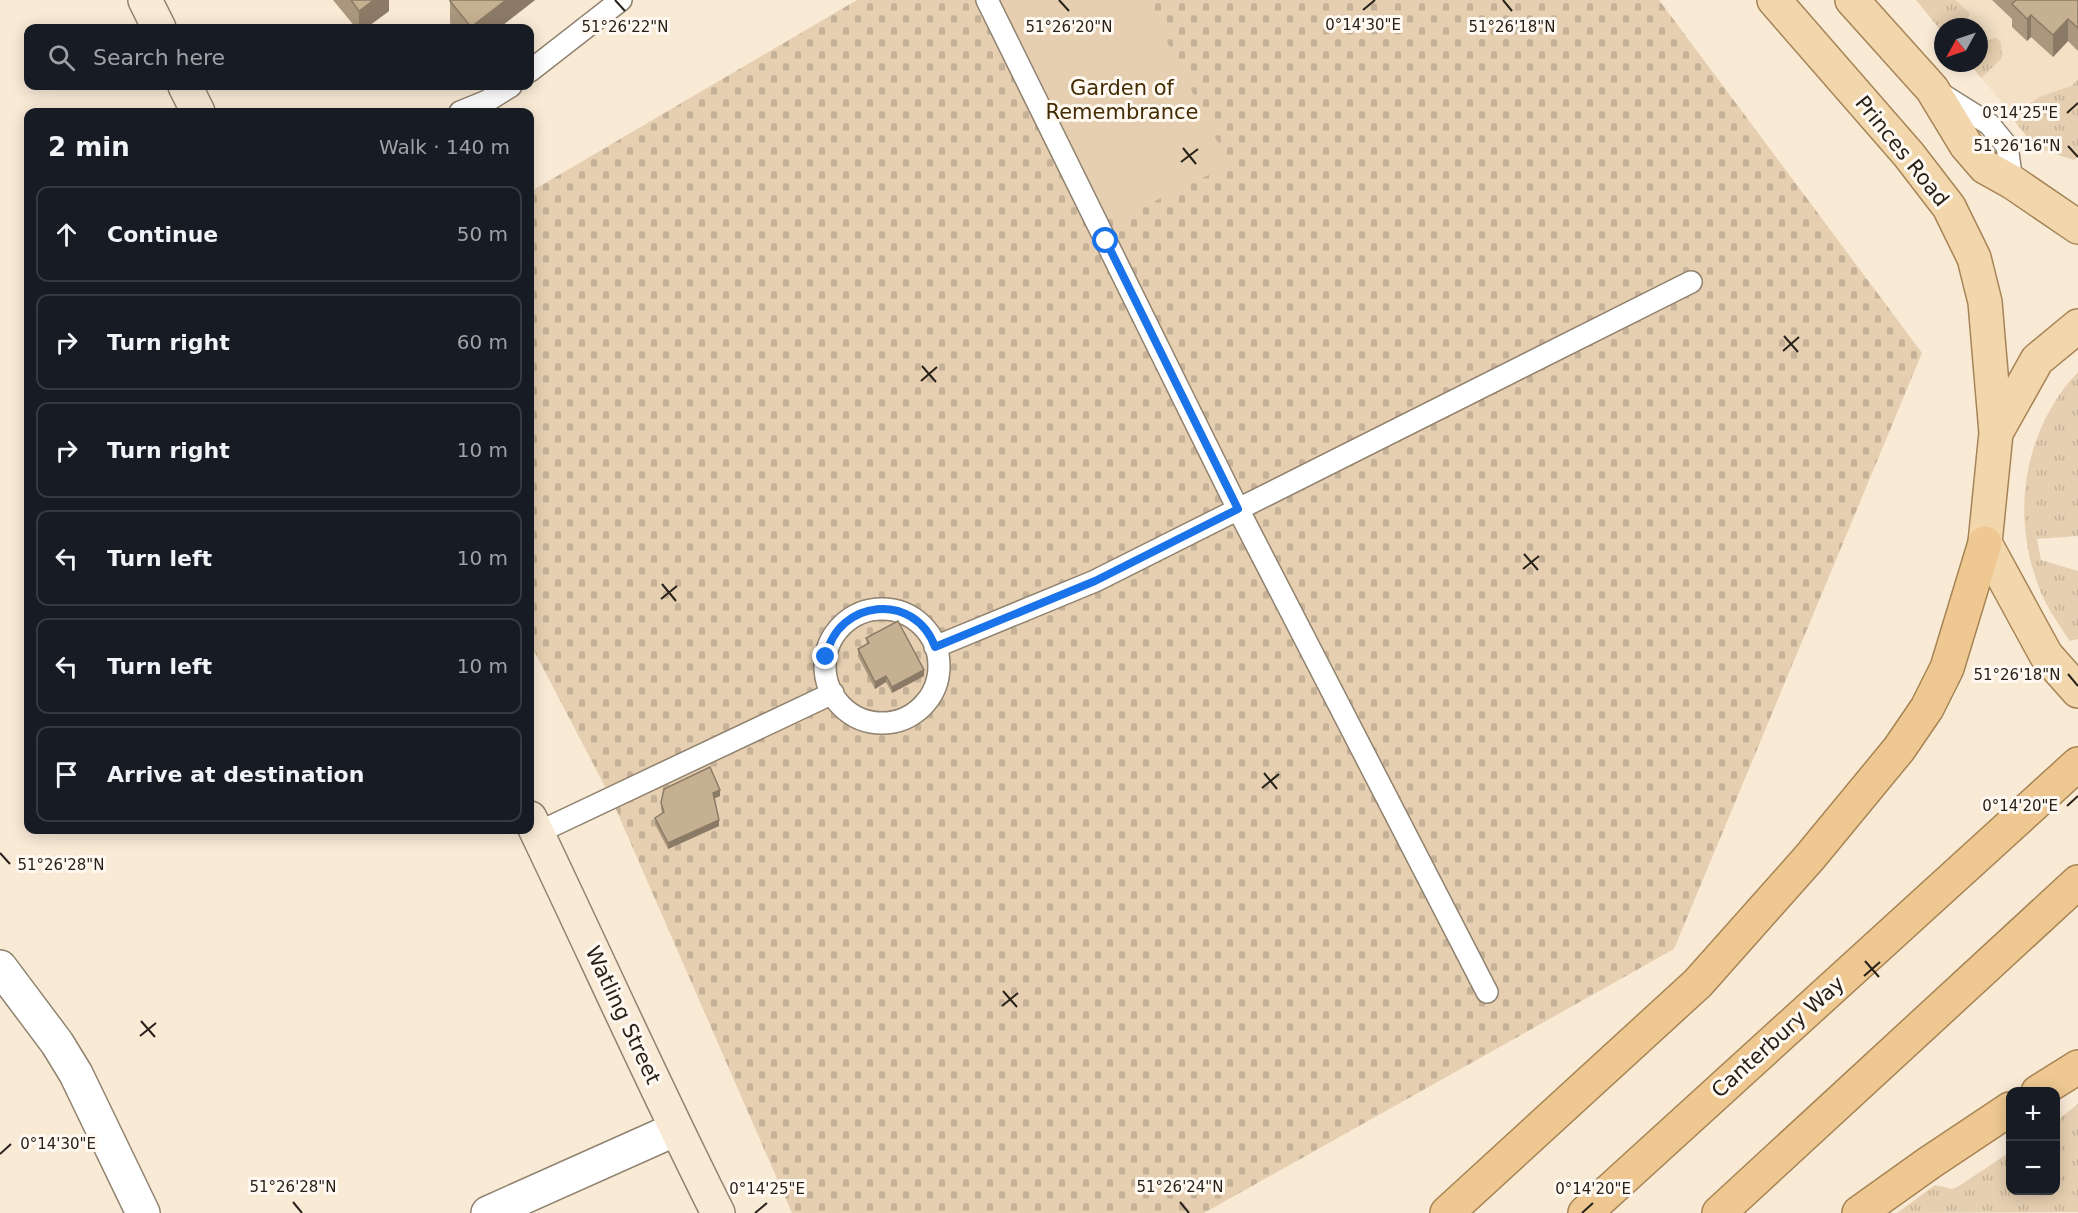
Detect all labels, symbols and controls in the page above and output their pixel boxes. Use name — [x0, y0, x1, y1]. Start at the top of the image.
text: 0°14'30"E — [1325, 16, 1401, 34]
text: 51°26'22"N — [581, 18, 669, 36]
text: 51°26'20"N — [1025, 18, 1113, 36]
text: 51°26'18"N — [1468, 18, 1556, 36]
north arrow — [1934, 18, 1988, 72]
search box — [24, 24, 534, 90]
icon: search — [45, 41, 78, 74]
text: Search here — [93, 45, 225, 70]
park label: Garden of Remembrance — [1045, 76, 1199, 124]
street label: Princes Road — [1850, 91, 1954, 211]
text: 0°14'25"E — [1982, 104, 2058, 122]
text: 2 min — [48, 132, 130, 162]
text: Walk · 140 m — [379, 135, 510, 159]
text: 51°26'16"N — [1973, 137, 2061, 155]
icon: ahead — [50, 218, 83, 251]
text: Continue — [107, 222, 218, 247]
text: 50 m — [457, 222, 508, 246]
route start — [1092, 227, 1118, 253]
icon: right — [50, 326, 83, 359]
text: Turn right — [107, 330, 230, 355]
text: 60 m — [457, 330, 508, 354]
icon: right — [50, 434, 83, 467]
text: Turn right — [107, 438, 230, 463]
text: 10 m — [457, 438, 508, 462]
icon: left — [50, 542, 83, 575]
text: Turn left — [107, 546, 212, 571]
text: 10 m — [457, 546, 508, 570]
route end — [812, 643, 838, 669]
icon: left — [50, 650, 83, 683]
text: Turn left — [107, 654, 212, 679]
text: 10 m — [457, 654, 508, 678]
text: 51°26'18"N — [1973, 666, 2061, 684]
icon: arrive — [50, 758, 83, 791]
text: Arrive at destination — [107, 762, 364, 787]
text: 0°14'20"E — [1982, 797, 2058, 815]
text: 51°26'28"N — [17, 856, 105, 874]
street label: Watling Street — [581, 942, 665, 1088]
street label: Canterbury Way — [1707, 971, 1849, 1103]
map controls — [2006, 1087, 2060, 1195]
button: + — [2006, 1087, 2060, 1141]
text: 0°14'30"E — [20, 1135, 96, 1153]
button: − — [2006, 1141, 2060, 1195]
text: 51°26'28"N — [249, 1178, 337, 1196]
text: 51°26'24"N — [1136, 1178, 1224, 1196]
text: 0°14'25"E — [729, 1180, 805, 1198]
text: 0°14'20"E — [1555, 1180, 1631, 1198]

